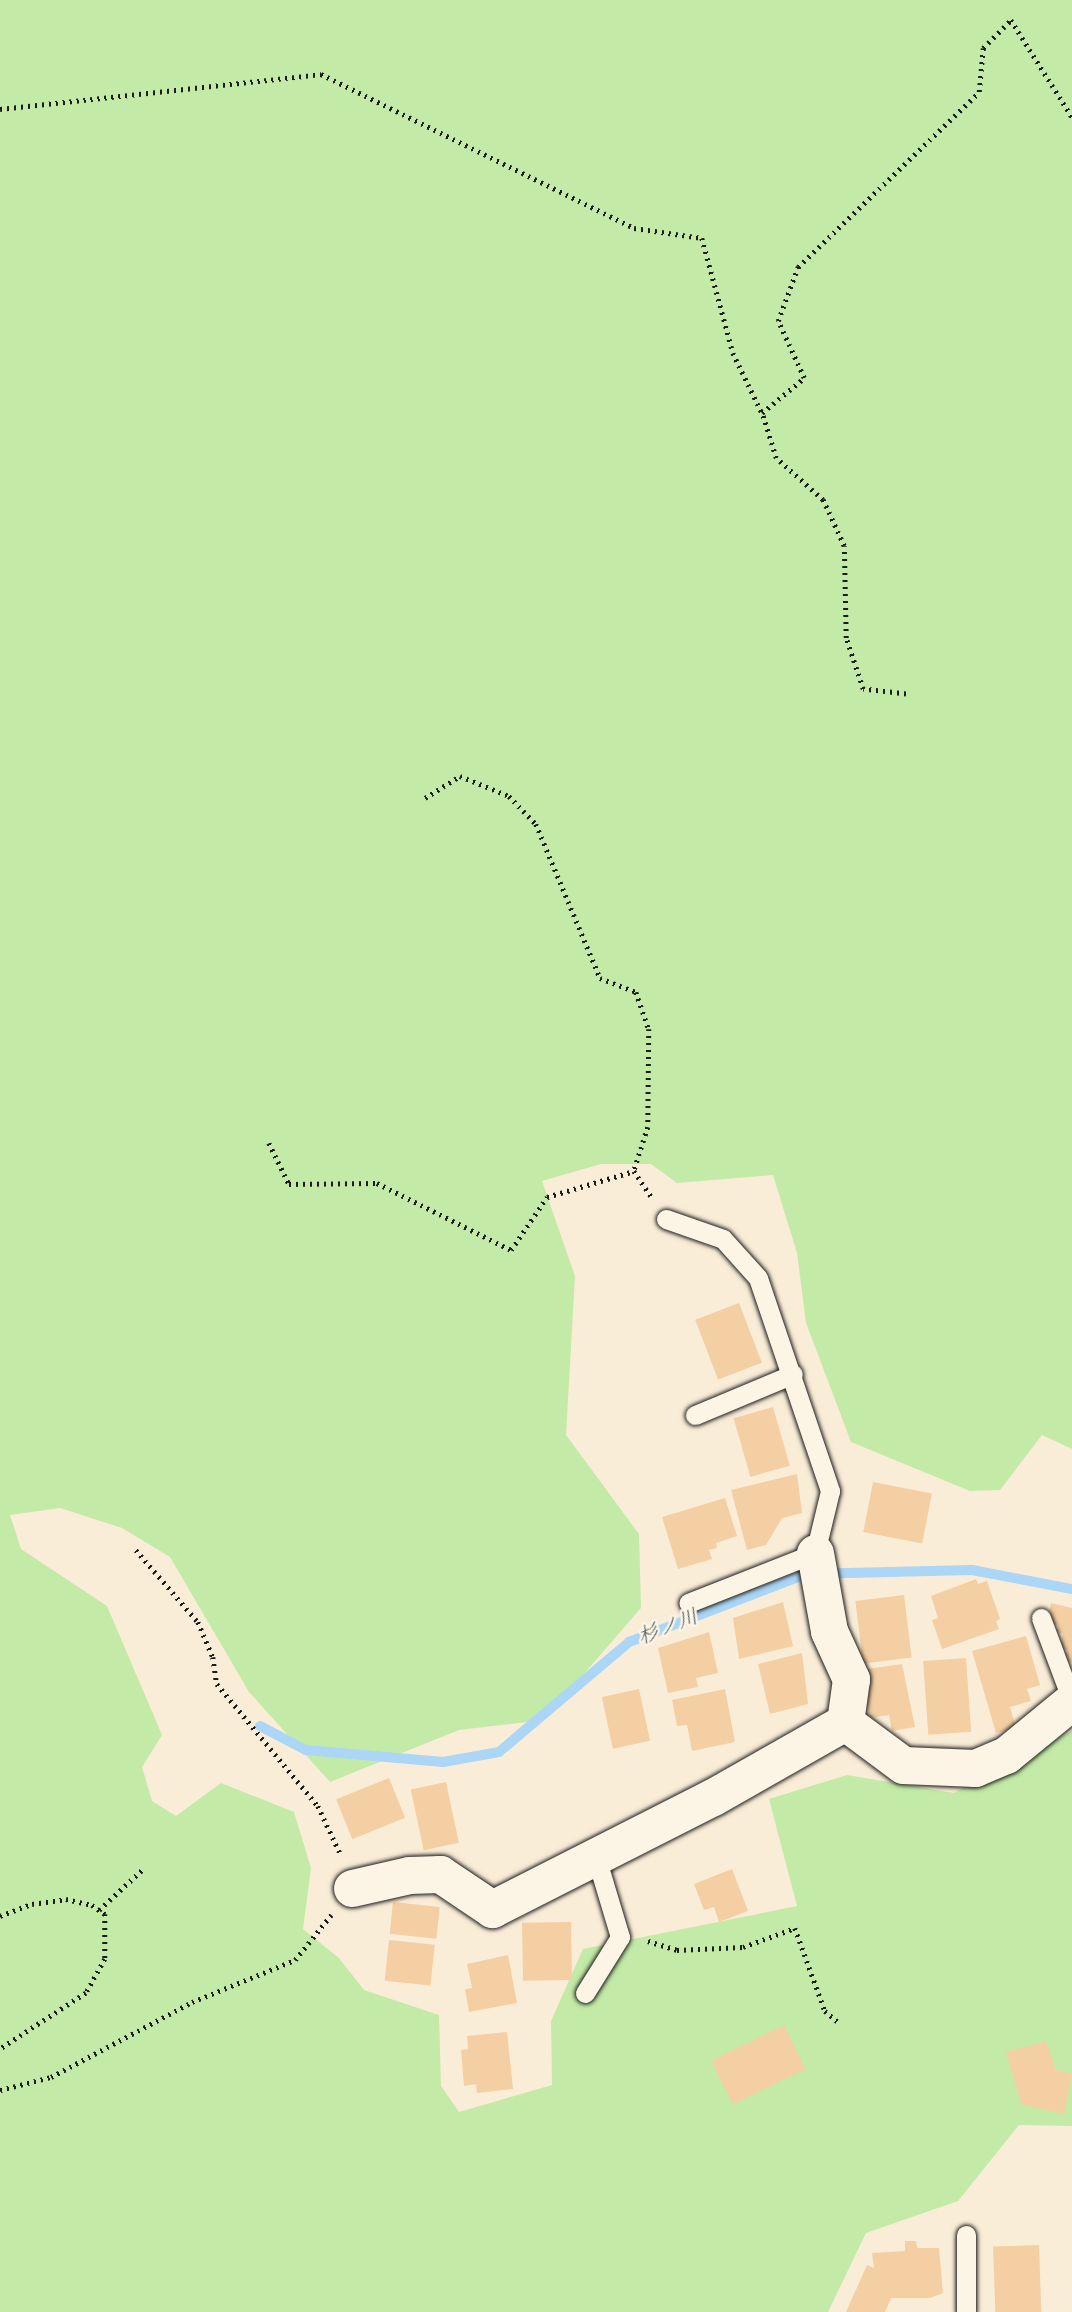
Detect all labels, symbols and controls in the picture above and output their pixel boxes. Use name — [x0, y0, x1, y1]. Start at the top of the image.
water label: 杉ノ川 — [634, 1604, 702, 1650]

